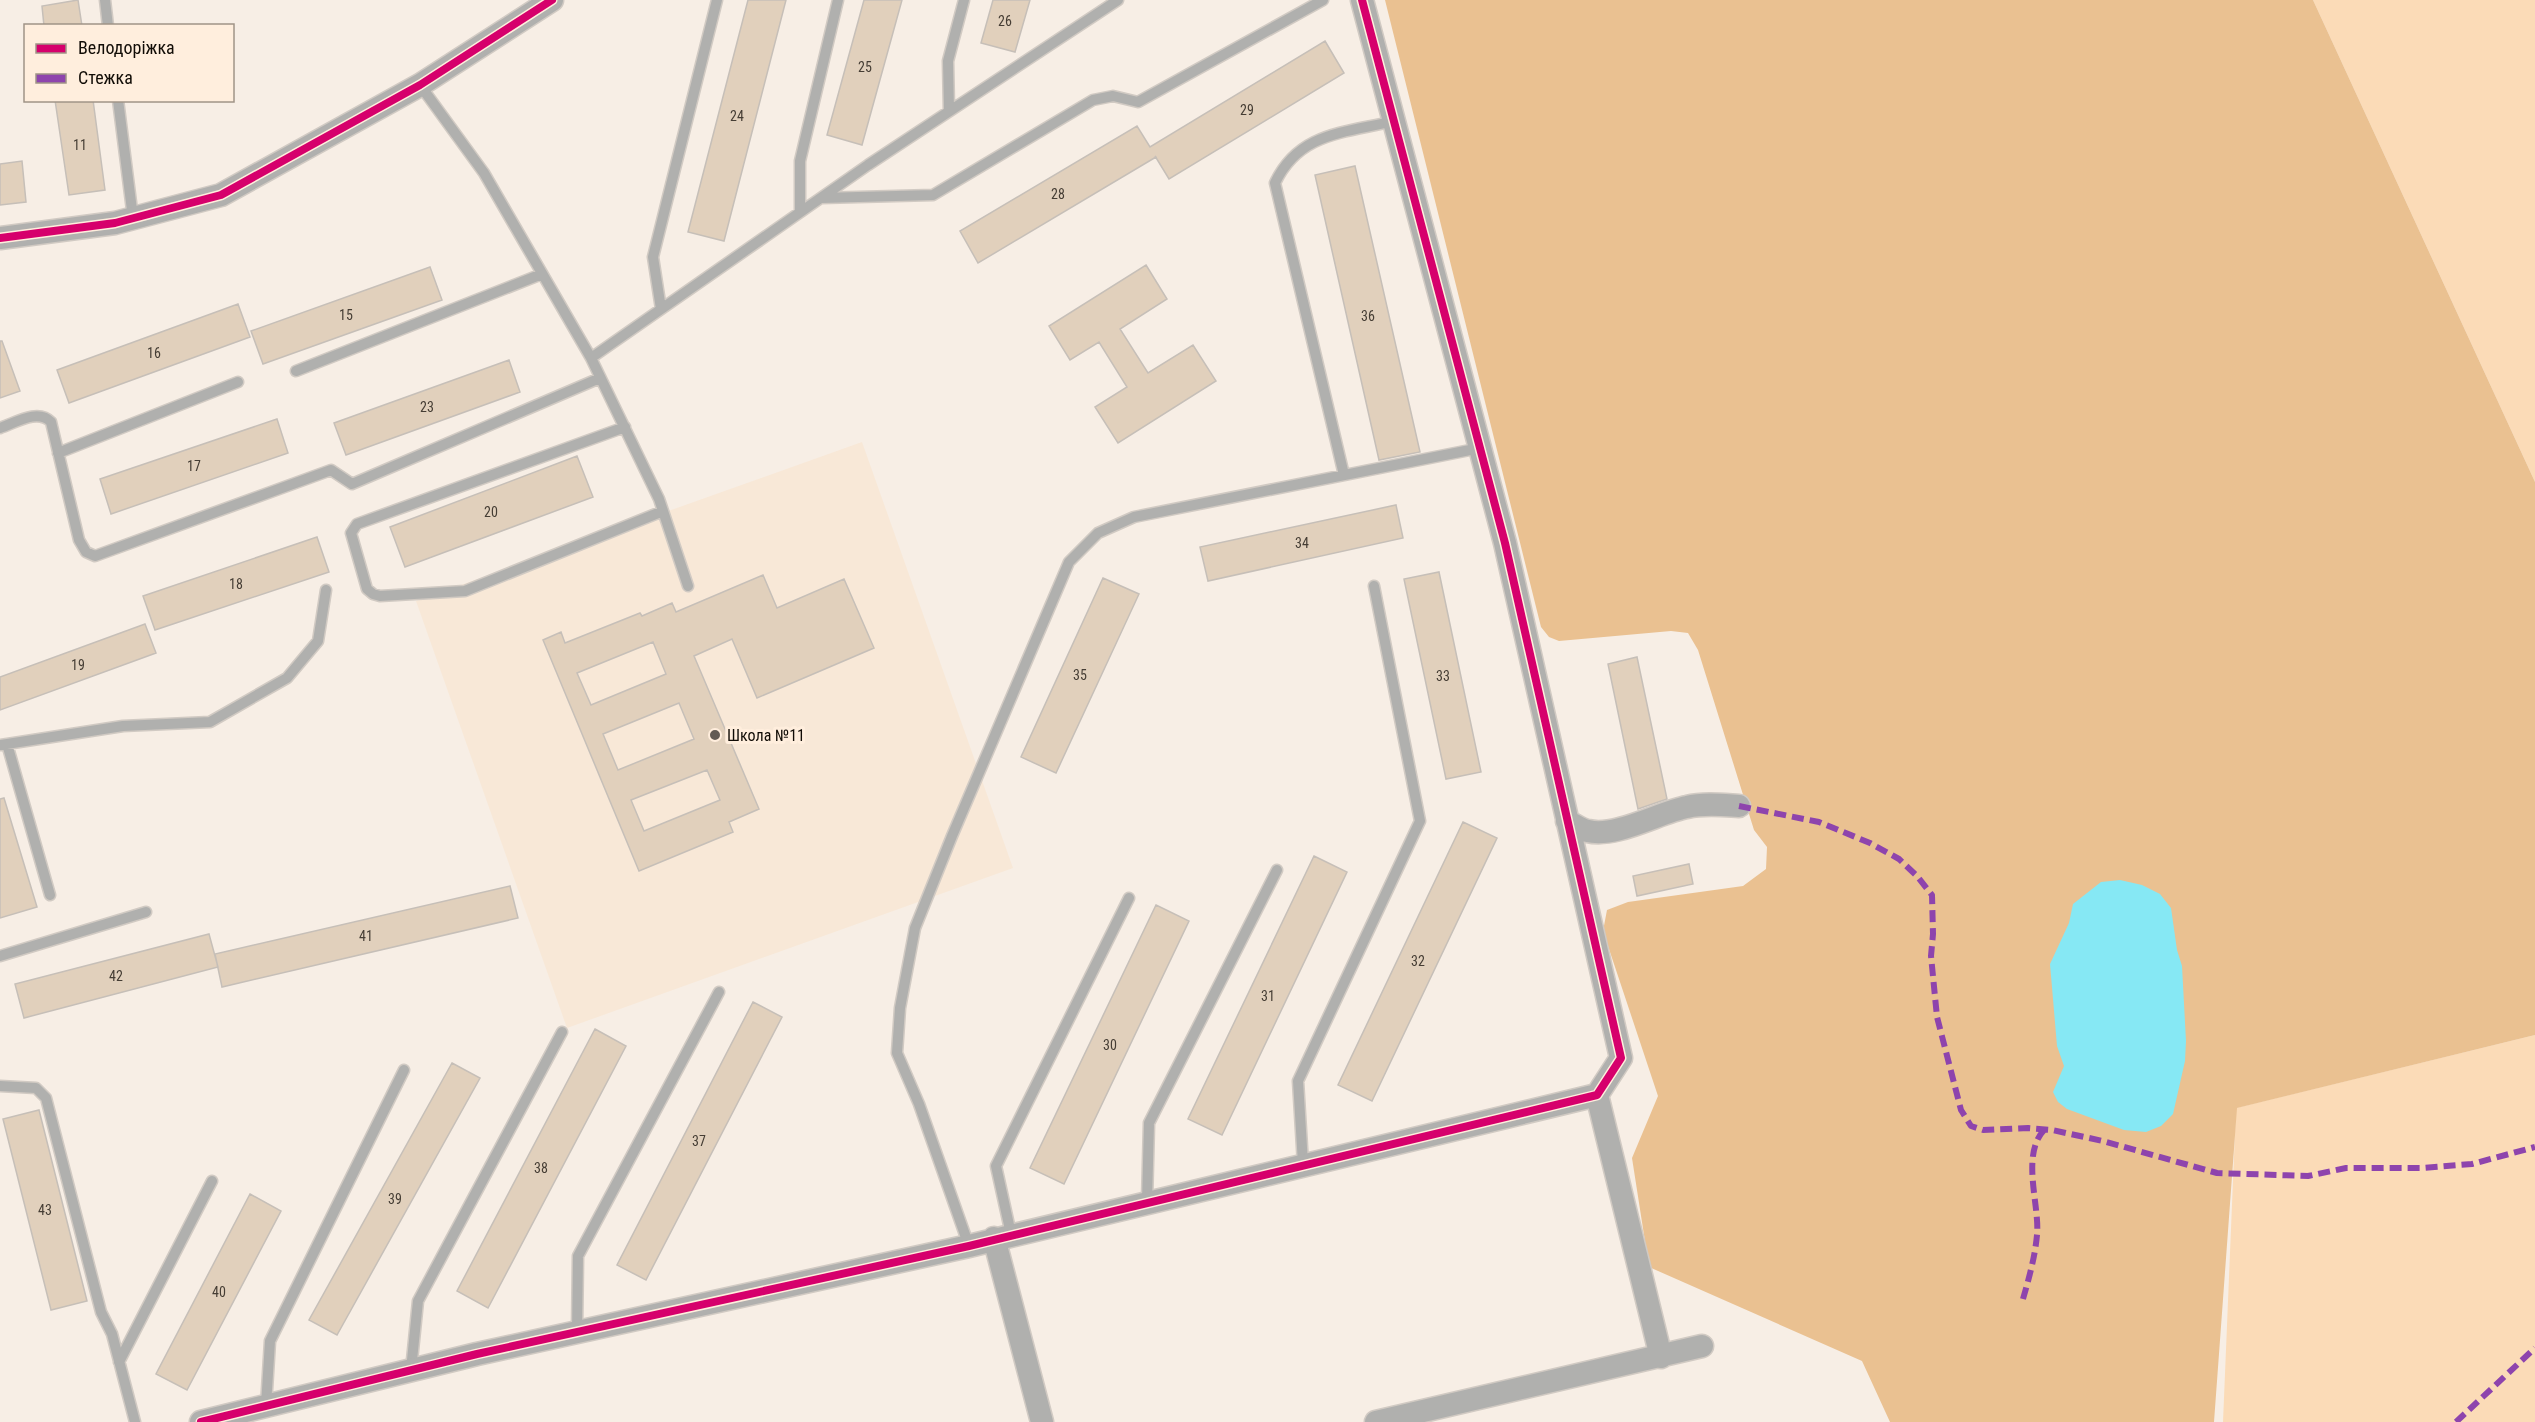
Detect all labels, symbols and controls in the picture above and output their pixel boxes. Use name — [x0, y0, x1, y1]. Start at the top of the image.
house number: 26 — [998, 13, 1012, 29]
legend — [24, 24, 234, 102]
text: Велодоріжка — [78, 37, 175, 58]
house number: 25 — [858, 59, 872, 75]
text: Стежка — [78, 67, 133, 88]
house number: 29 — [1240, 102, 1254, 118]
house number: 24 — [730, 108, 744, 124]
house number: 11 — [73, 137, 87, 153]
house number: 28 — [1051, 186, 1065, 202]
house number: 15 — [339, 307, 353, 323]
house number: 36 — [1361, 308, 1375, 324]
house number: 16 — [147, 345, 161, 361]
house number: 23 — [420, 399, 434, 415]
house number: 17 — [187, 458, 201, 474]
house number: 20 — [484, 504, 498, 520]
house number: 34 — [1295, 535, 1309, 551]
house number: 18 — [229, 576, 243, 592]
house number: 19 — [71, 657, 85, 673]
house number: 35 — [1073, 667, 1087, 683]
house number: 33 — [1436, 668, 1450, 684]
place label: Школа №11 — [727, 726, 805, 745]
marker: Школа №11 — [708, 728, 722, 742]
house number: 41 — [359, 928, 373, 944]
house number: 32 — [1411, 953, 1425, 969]
house number: 42 — [109, 968, 123, 984]
house number: 31 — [1261, 988, 1275, 1004]
house number: 30 — [1103, 1037, 1117, 1053]
house number: 37 — [692, 1133, 706, 1149]
house number: 38 — [534, 1160, 548, 1176]
house number: 39 — [388, 1191, 402, 1207]
house number: 43 — [38, 1202, 52, 1218]
house number: 40 — [212, 1284, 226, 1300]

